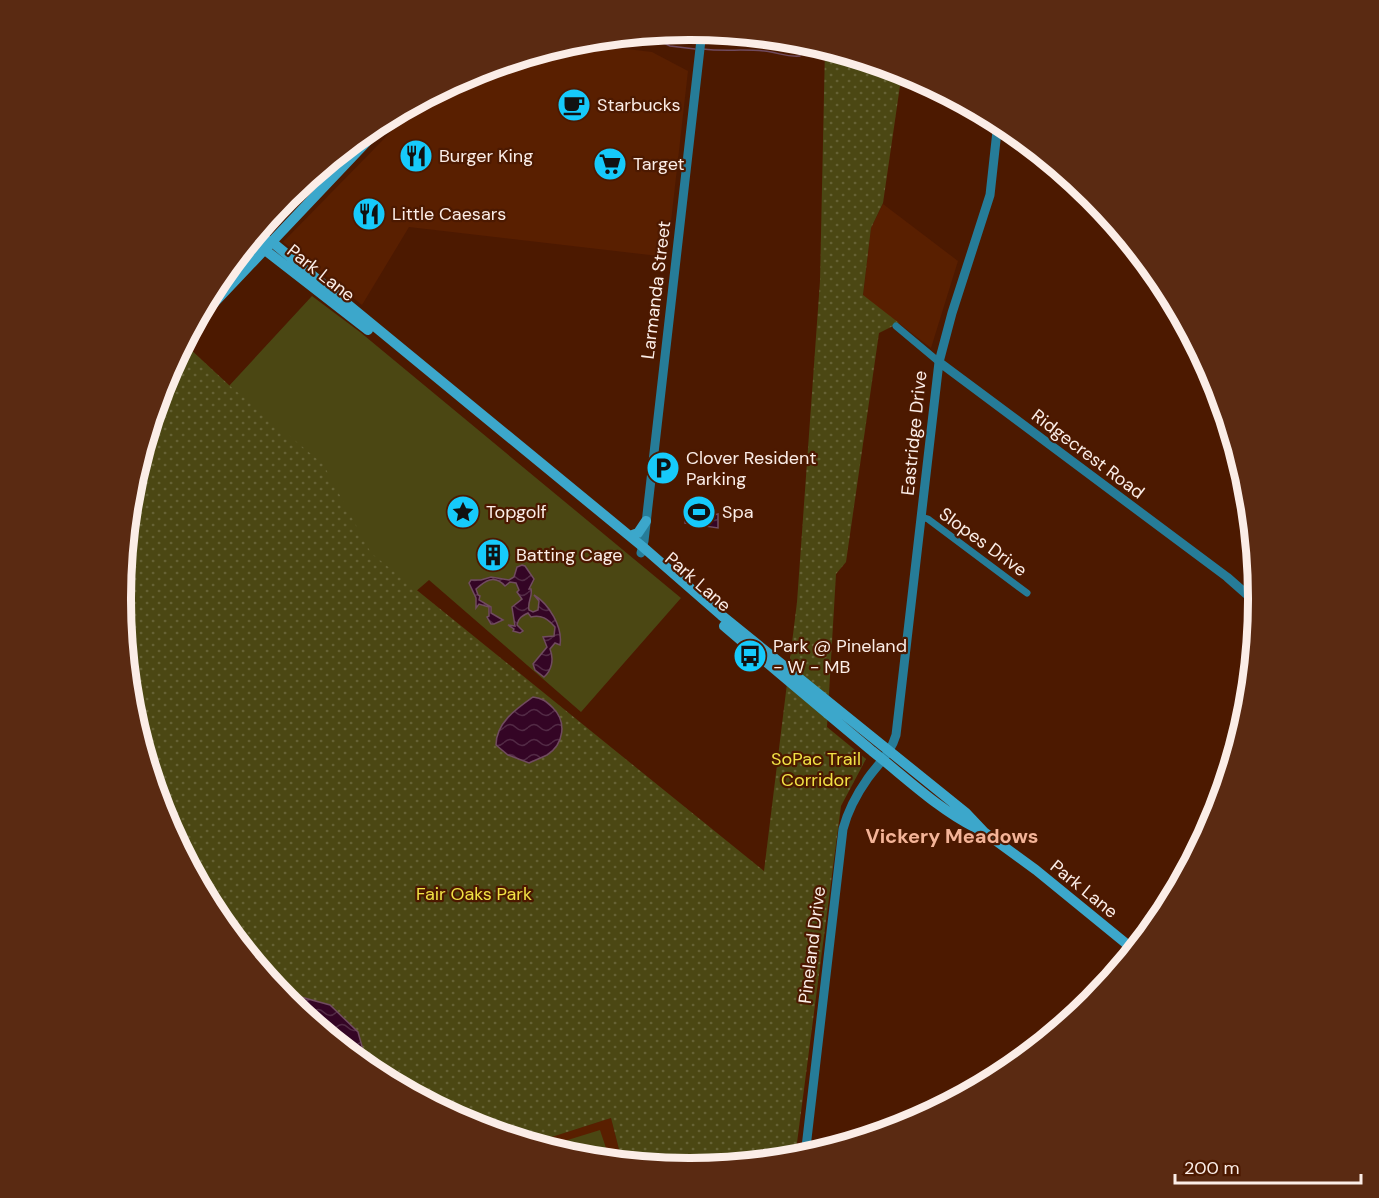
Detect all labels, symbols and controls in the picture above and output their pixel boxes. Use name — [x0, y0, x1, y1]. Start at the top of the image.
cafe icon: Starbucks — [556, 87, 592, 123]
place label: Starbucks — [597, 93, 680, 117]
restaurant icon: Burger King — [398, 138, 434, 174]
place label: Burger King — [439, 144, 533, 168]
supermarket icon: Target — [592, 146, 628, 182]
place label: Target — [633, 152, 685, 176]
restaurant icon: Little Caesars — [351, 196, 387, 232]
place label: Little Caesars — [392, 202, 506, 226]
street label: Larmanda Street — [636, 220, 676, 360]
street label: Park Lane — [282, 239, 360, 307]
street label: Eastridge Drive — [896, 369, 932, 497]
street label: Ridgecrest Road — [1027, 404, 1149, 504]
place label: Clover Resident Parking — [686, 446, 816, 491]
parking icon: Clover Resident Parking — [645, 450, 681, 486]
place icon: Topgolf — [445, 494, 481, 530]
sports icon: Spa — [681, 494, 717, 530]
place label: Topgolf — [486, 500, 547, 524]
place label: Spa — [722, 500, 754, 524]
street label: Slopes Drive — [934, 502, 1032, 582]
building icon: Batting Cage — [475, 537, 511, 573]
place label: Batting Cage — [516, 543, 623, 567]
street label: Park Lane — [660, 547, 736, 617]
place label: Park @ Pineland - W - MB — [773, 634, 907, 679]
bus stop icon: Park @ Pineland - W - MB — [732, 638, 768, 674]
park label: SoPac Trail Corridor — [771, 747, 861, 792]
district label: Vickery Meadows — [866, 823, 1038, 849]
street label: Park Lane — [1045, 854, 1123, 924]
park label: Fair Oaks Park — [416, 882, 532, 906]
street label: Pineland Drive — [793, 885, 831, 1005]
scale bar — [1175, 1147, 1361, 1185]
text: 200 m — [1184, 1156, 1240, 1180]

